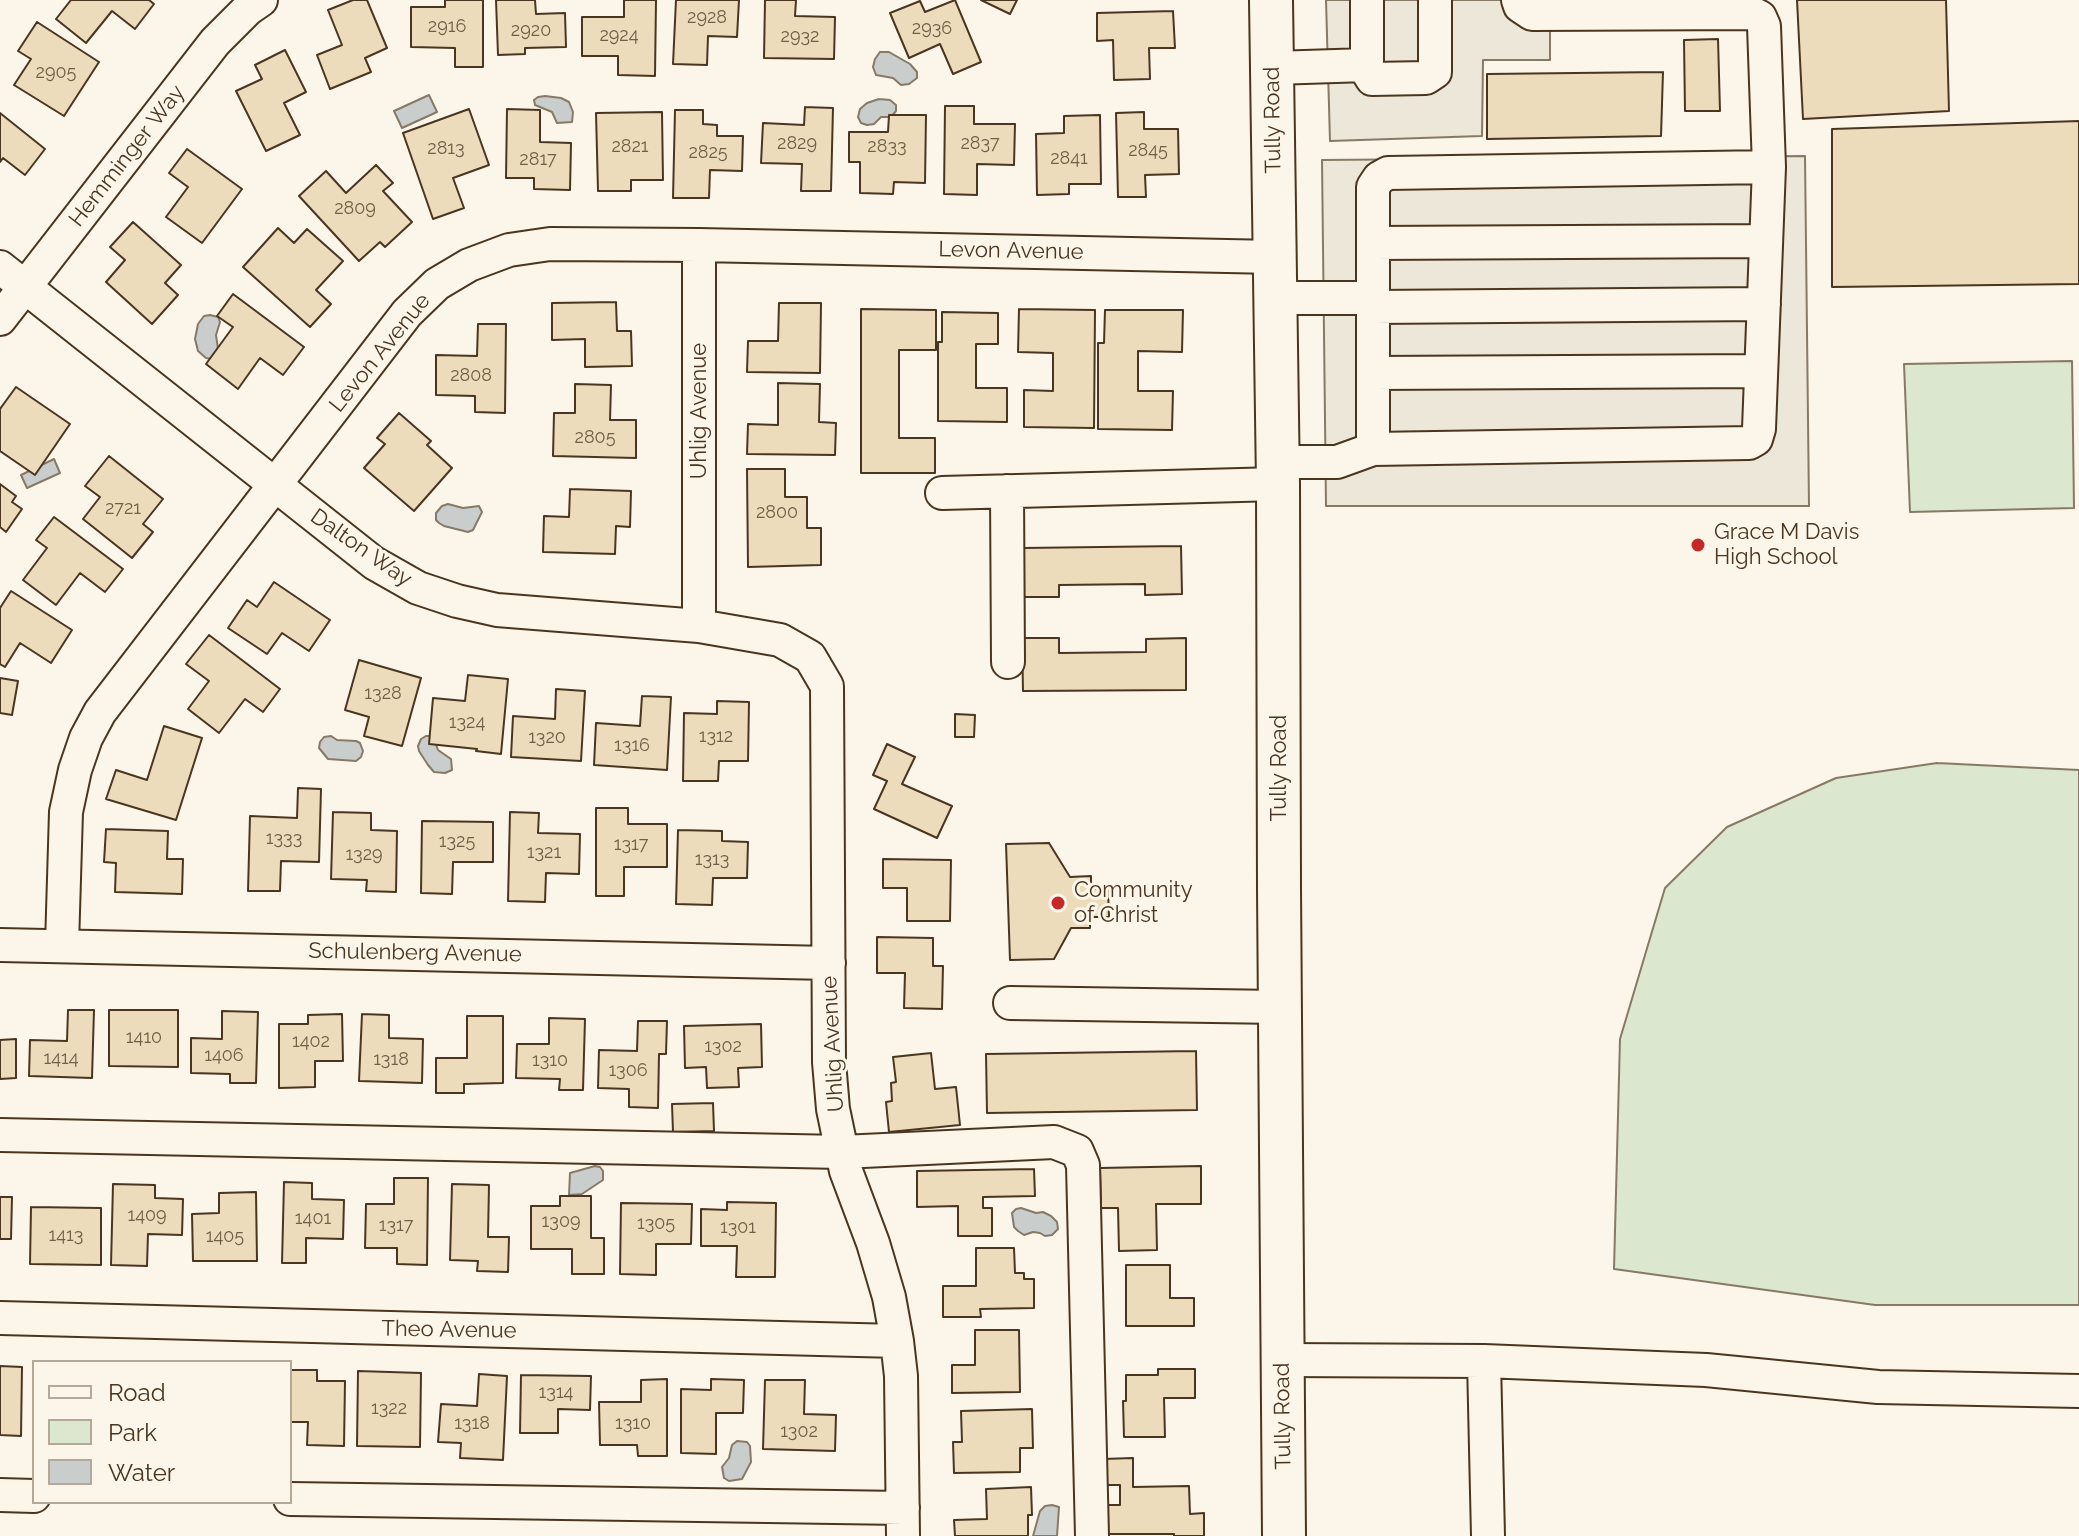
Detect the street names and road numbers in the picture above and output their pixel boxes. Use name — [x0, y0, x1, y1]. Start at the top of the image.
street label: Tully Road — [1259, 67, 1287, 173]
street label: Hemminger Way — [64, 80, 190, 232]
street label: Levon Avenue — [938, 237, 1084, 265]
street label: Levon Avenue — [324, 288, 436, 418]
street label: Uhlig Avenue — [686, 343, 712, 479]
street label: Dalton Way — [305, 503, 417, 593]
street label: Tully Road — [1266, 715, 1292, 821]
street label: Schulenberg Avenue — [308, 938, 522, 968]
street label: Uhlig Avenue — [816, 975, 850, 1113]
street label: Theo Avenue — [381, 1316, 517, 1344]
street label: Tully Road — [1269, 1363, 1297, 1469]

